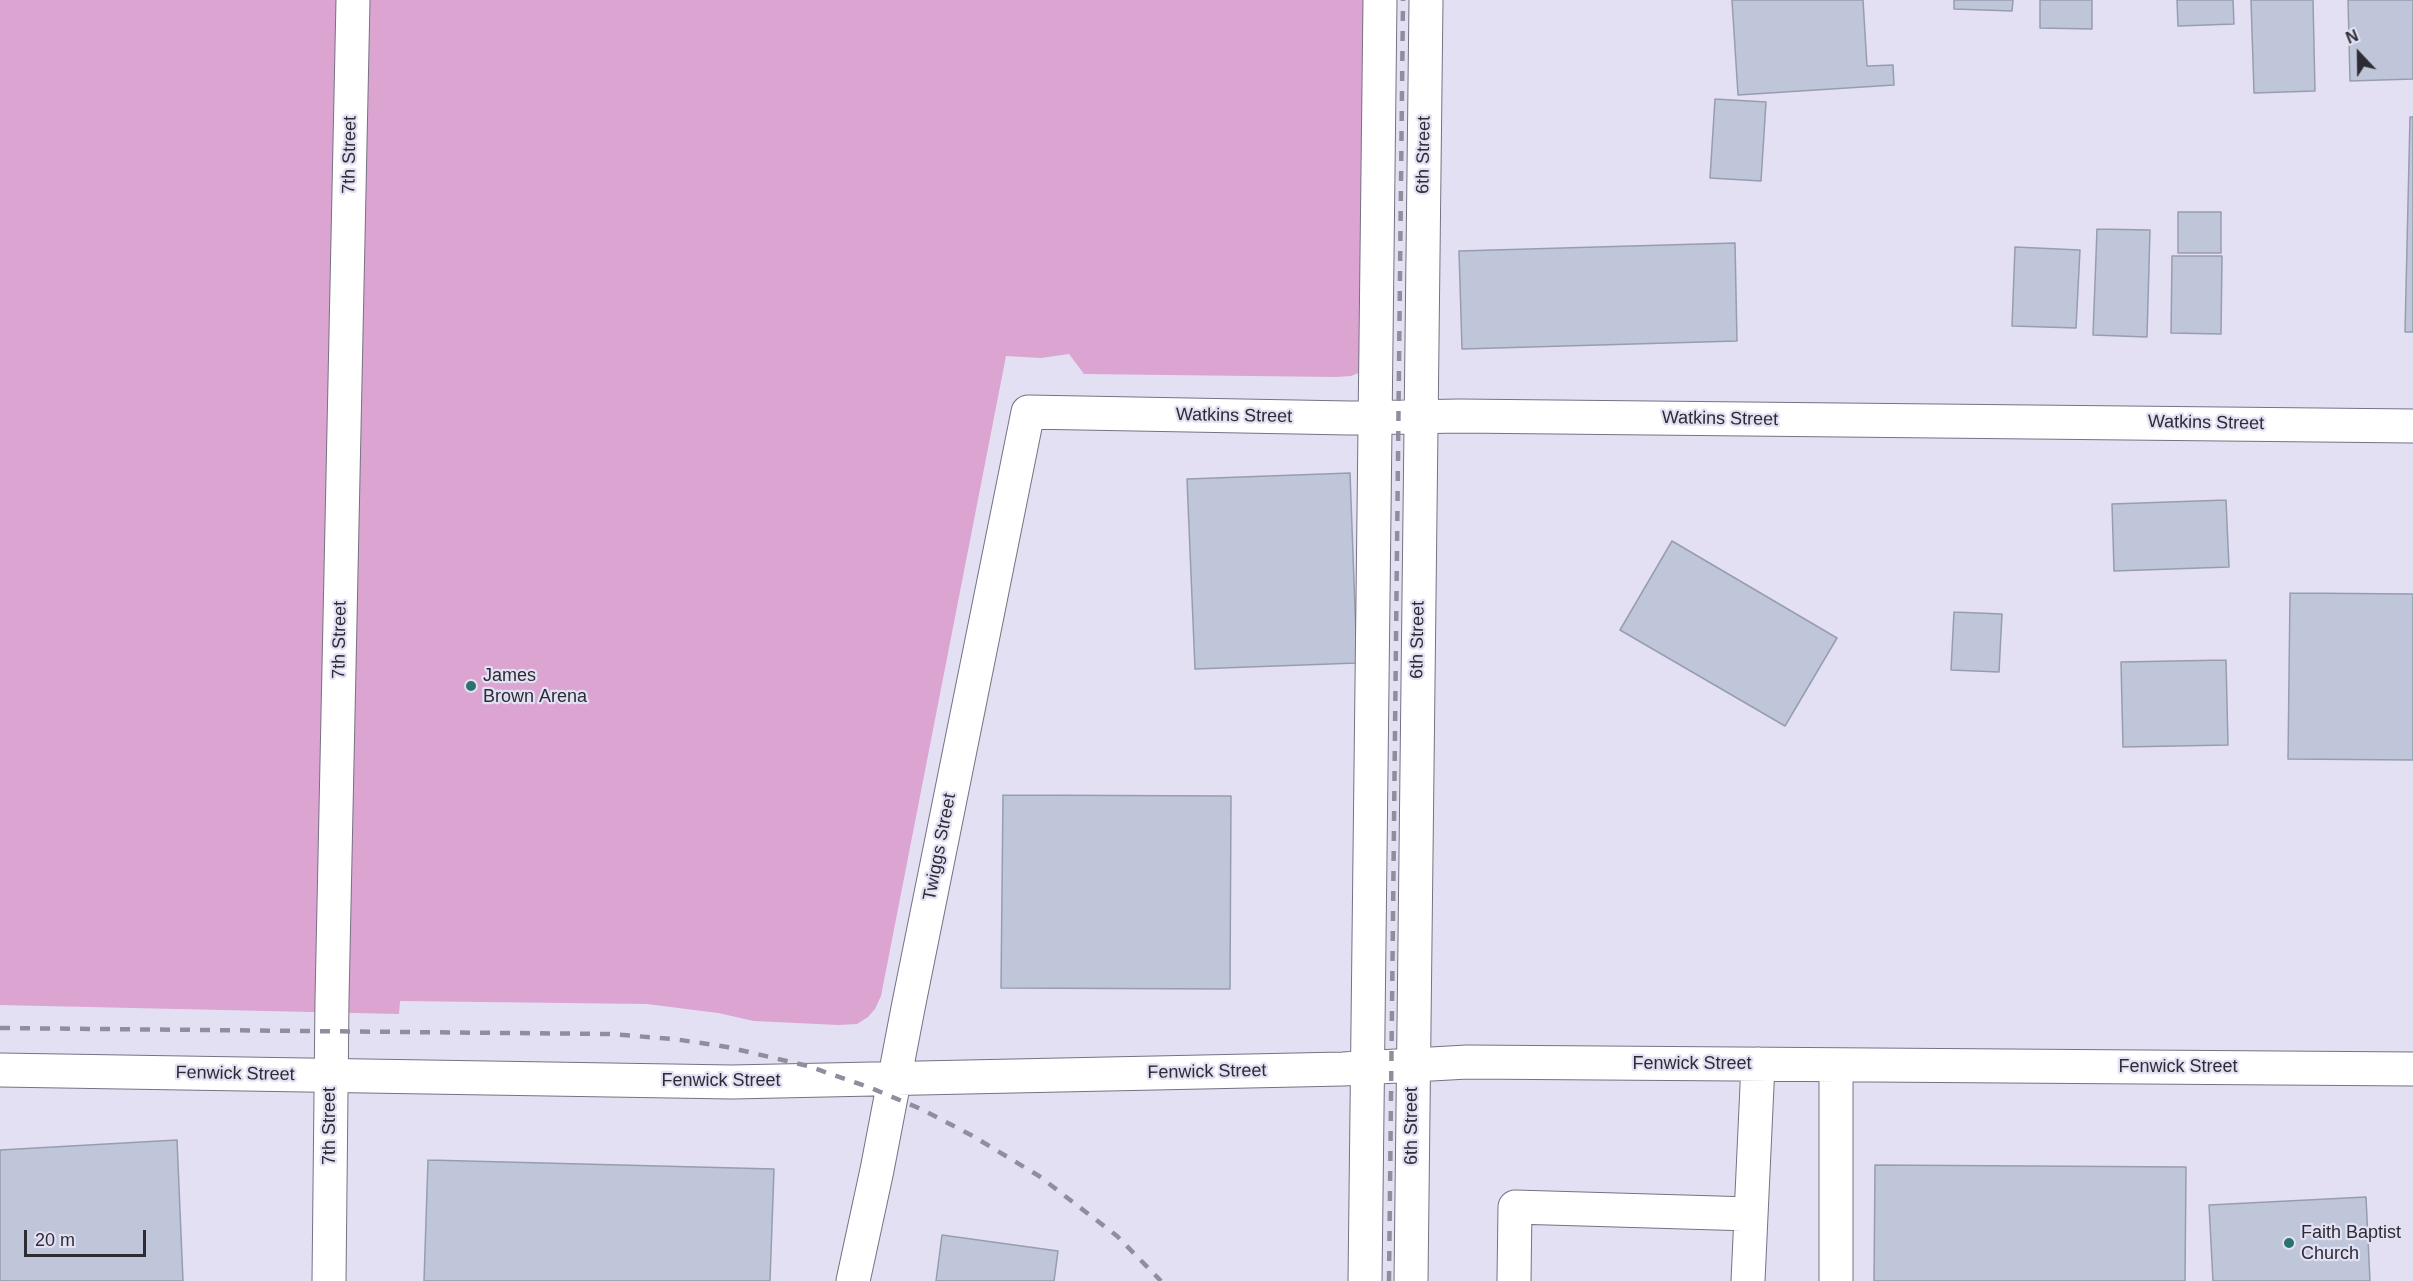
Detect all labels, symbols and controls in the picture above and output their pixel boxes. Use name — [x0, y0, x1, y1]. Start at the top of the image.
north arrow — [2329, 24, 2389, 84]
text: N — [2344, 27, 2361, 47]
street label: 7th Street — [339, 116, 361, 194]
street label: 6th Street — [1413, 116, 1435, 194]
street label: Watkins Street — [1176, 404, 1292, 428]
street label: Watkins Street — [1662, 407, 1778, 431]
street label: Watkins Street — [2148, 411, 2264, 435]
street label: 7th Street — [329, 601, 351, 679]
street label: 6th Street — [1407, 601, 1429, 679]
place label: James Brown Arena — [483, 665, 587, 708]
marker: James Brown Arena — [464, 679, 478, 693]
street label: Twiggs Street — [919, 791, 961, 903]
street label: Fenwick Street — [1632, 1053, 1752, 1075]
street label: Fenwick Street — [2118, 1056, 2238, 1078]
street label: Fenwick Street — [1147, 1060, 1267, 1084]
street label: Fenwick Street — [175, 1062, 295, 1086]
street label: Fenwick Street — [661, 1070, 781, 1092]
street label: 7th Street — [319, 1087, 341, 1165]
street label: 6th Street — [1401, 1087, 1423, 1165]
scale bar — [27, 1218, 148, 1256]
place label: Faith Baptist Church — [2301, 1222, 2401, 1264]
text: 20 m — [35, 1230, 75, 1250]
marker: Faith Baptist Church — [2282, 1236, 2296, 1250]

